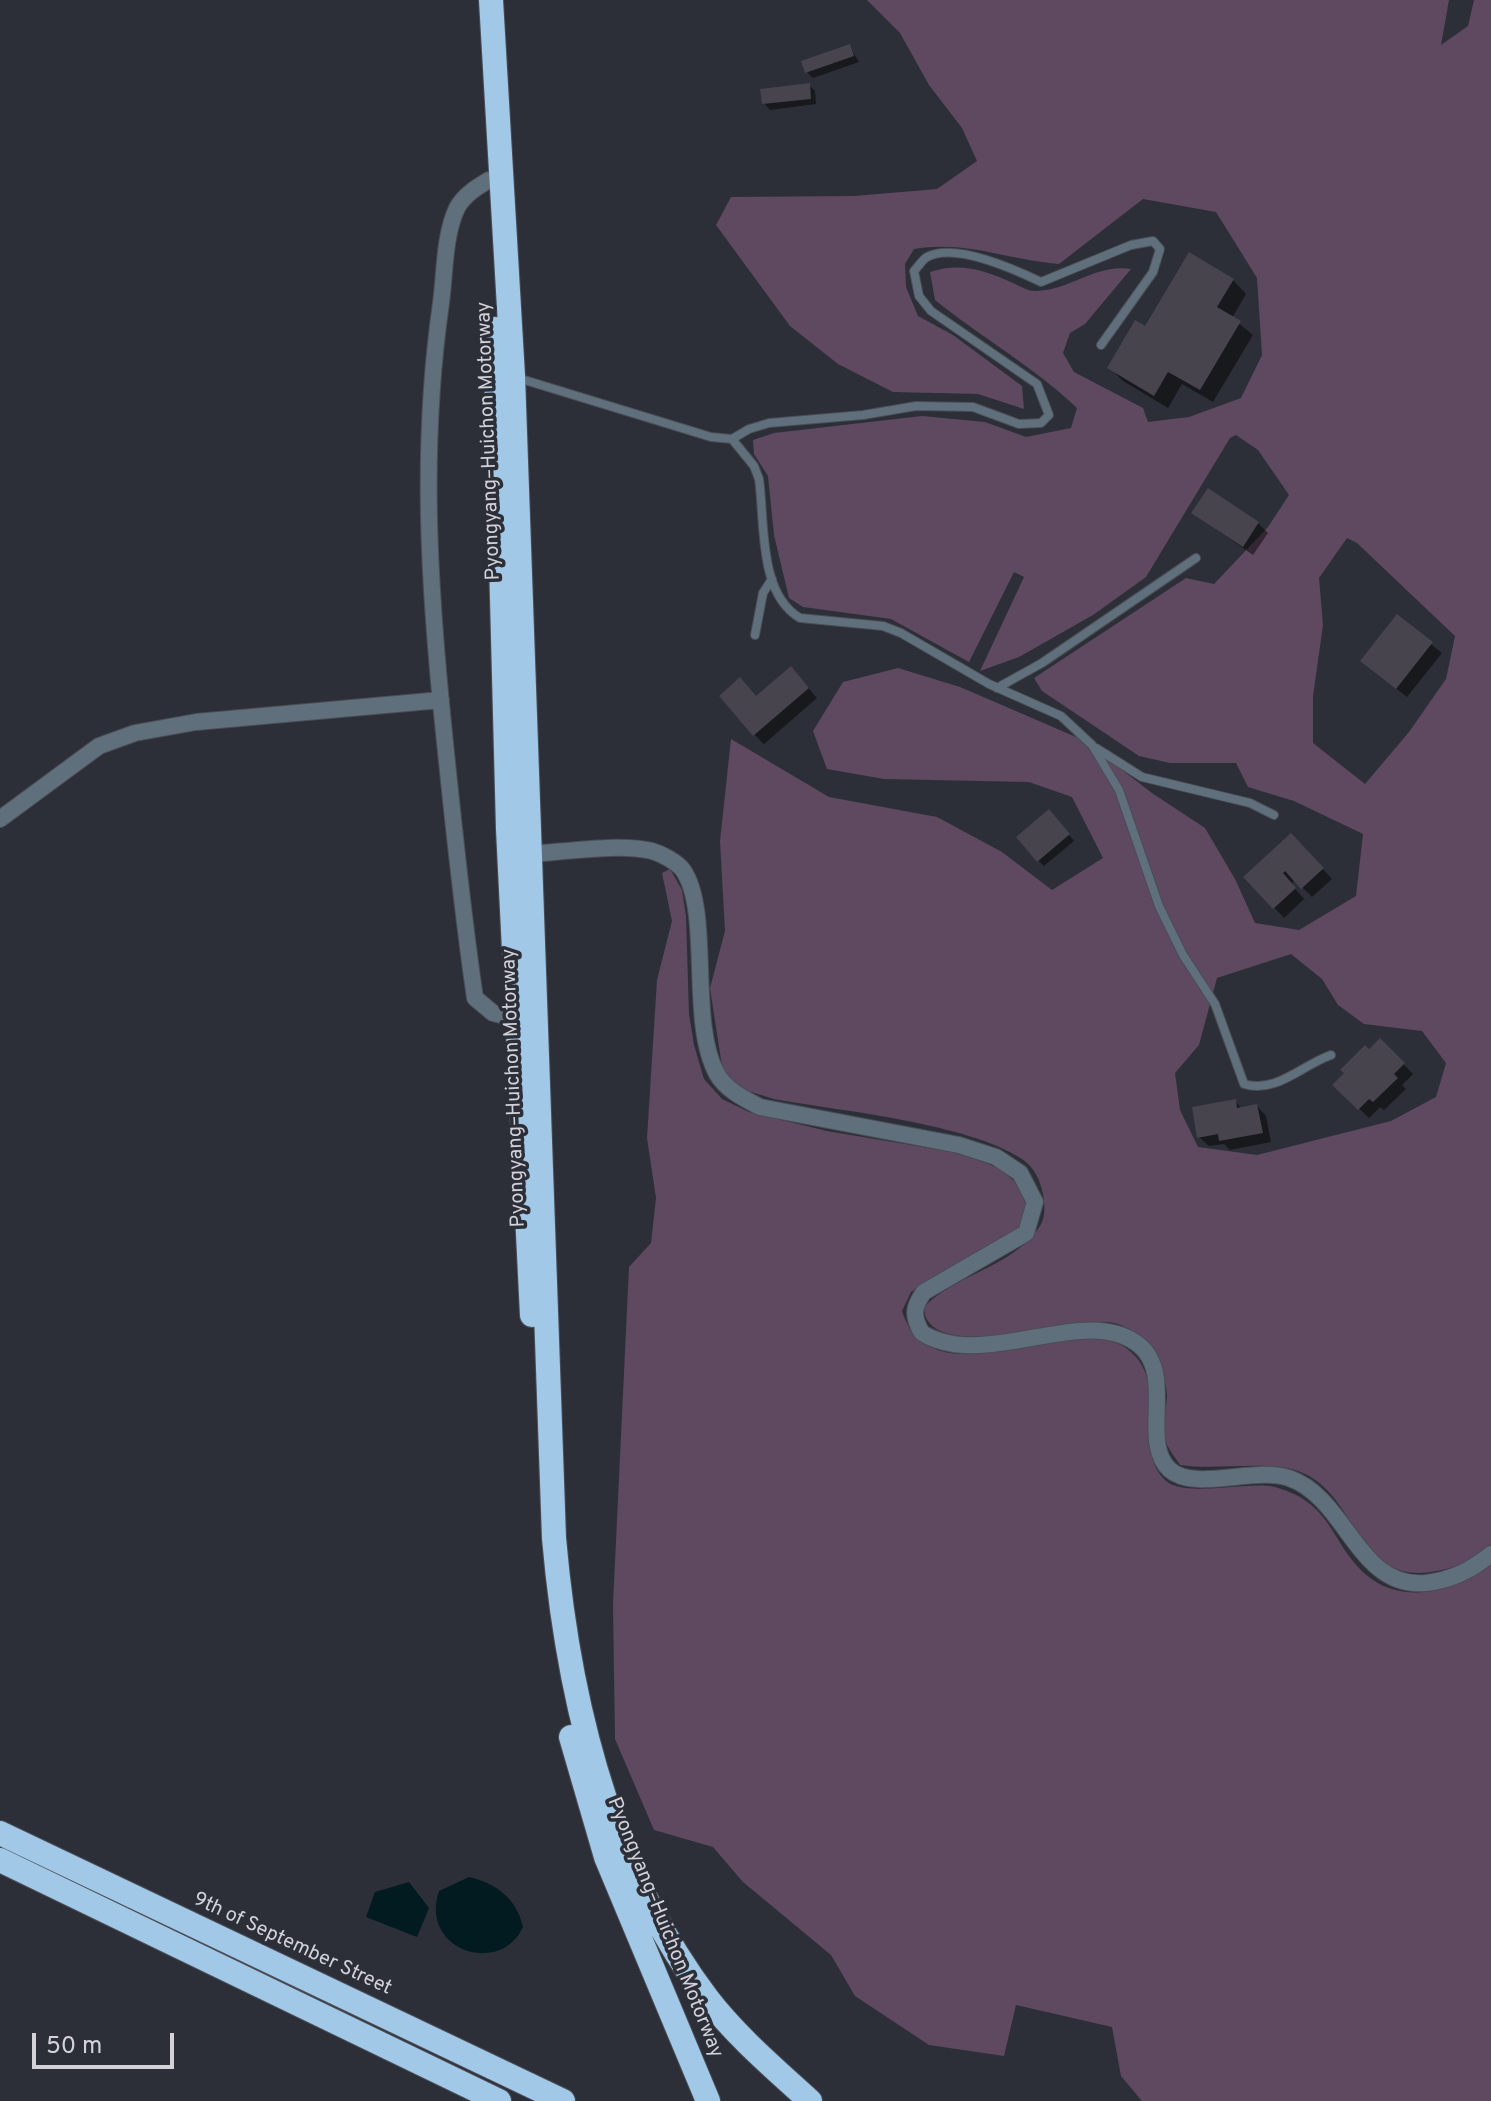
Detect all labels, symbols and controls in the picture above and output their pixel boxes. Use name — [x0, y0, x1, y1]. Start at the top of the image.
street label: Pyongyang–Huichon Motorway — [473, 301, 507, 581]
street label: Pyongyang–Huichon Motorway — [498, 948, 532, 1228]
street label: Pyongyang–Huichon Motorway — [601, 1794, 727, 2062]
street label: 9th of September Street — [189, 1888, 395, 2002]
scale bar — [36, 2017, 178, 2067]
text: 50 m — [46, 2032, 102, 2062]

